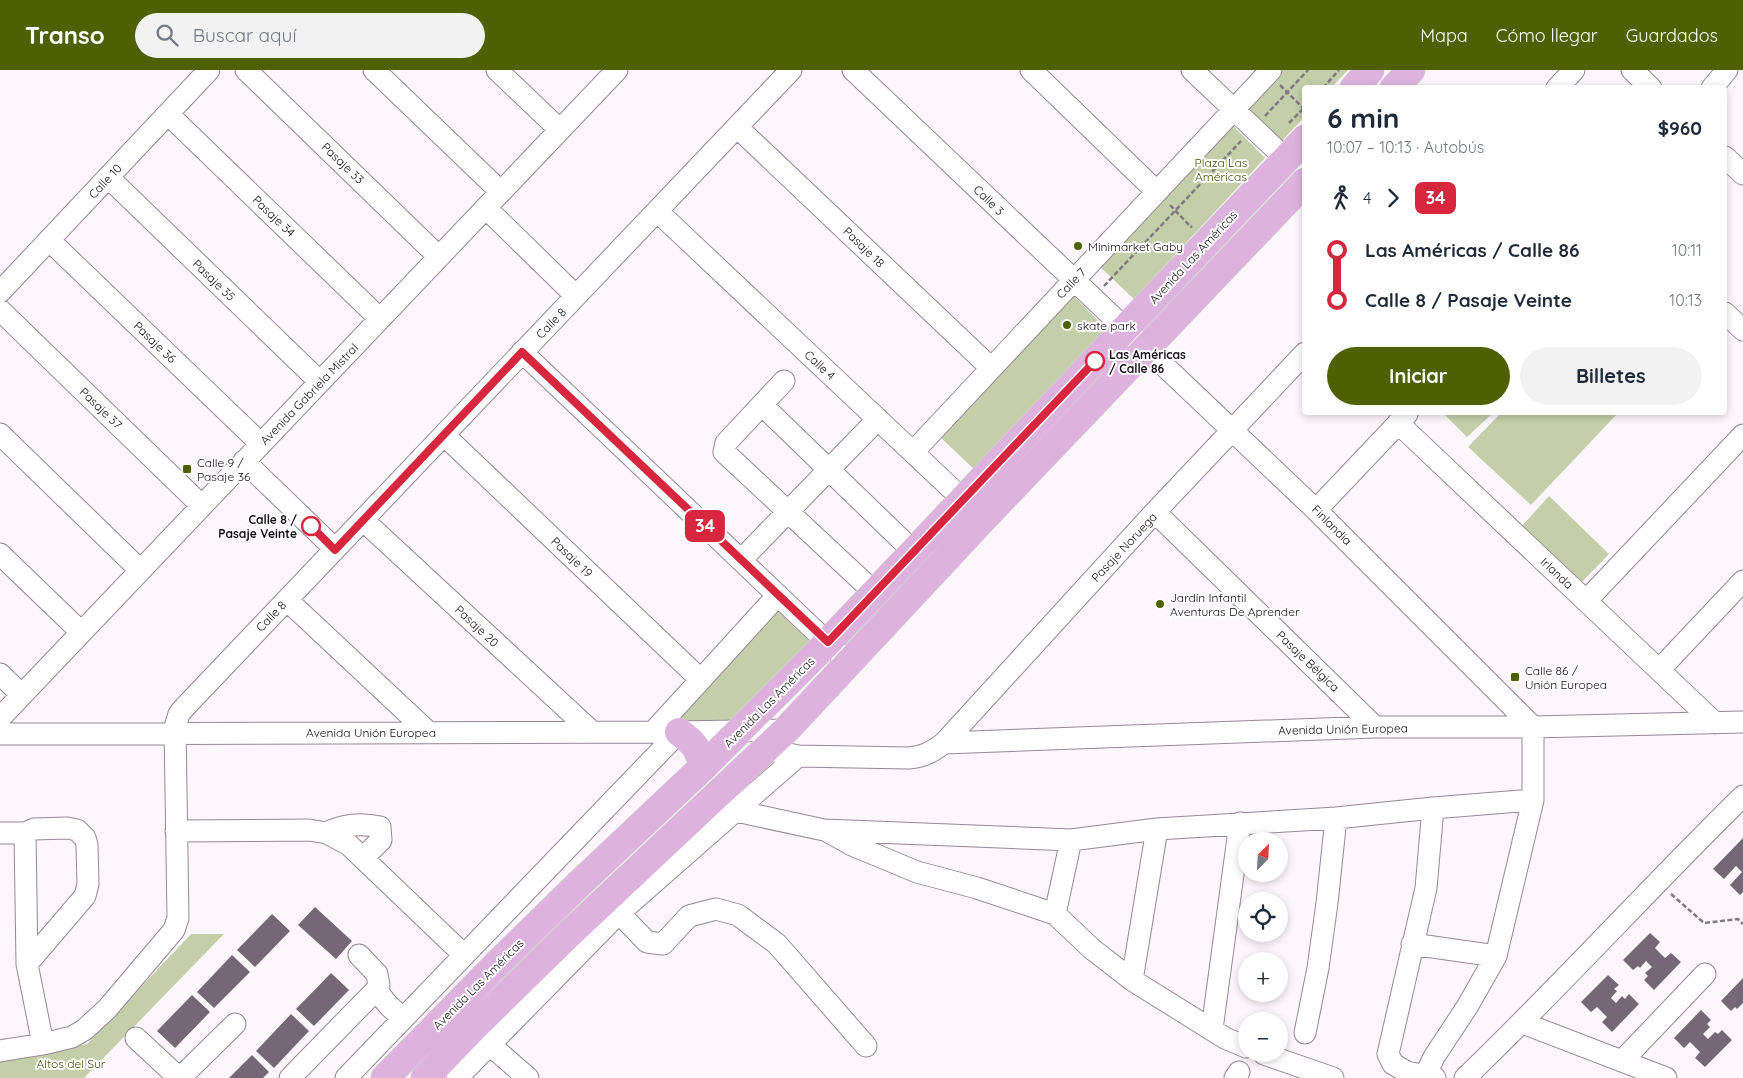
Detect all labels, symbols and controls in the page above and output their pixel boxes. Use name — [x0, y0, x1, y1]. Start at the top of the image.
search box — [135, 13, 485, 58]
text: Transo — [25, 20, 105, 50]
icon: search — [153, 21, 181, 49]
text: Buscar aquí — [193, 23, 297, 47]
text: Mapa — [1420, 24, 1468, 47]
text: Cómo llegar — [1496, 24, 1598, 47]
text: Guardados — [1626, 24, 1718, 47]
text: 6 min — [1327, 100, 1399, 135]
text: $960 — [1658, 116, 1702, 140]
text: 10:07 – 10:13 · Autobús — [1327, 137, 1484, 157]
street label: Pasaje 33 — [319, 139, 367, 187]
park label: Plaza Las Américas — [1195, 155, 1248, 184]
street label: Calle 10 — [85, 160, 125, 202]
street label: Calle 3 — [971, 182, 1007, 218]
icon: walk — [1327, 184, 1355, 212]
icon: forward — [1379, 184, 1407, 212]
text: 34 — [1425, 186, 1446, 209]
text: 4 — [1363, 188, 1371, 208]
street label: Pasaje 34 — [250, 192, 298, 240]
street label: Avenida Las Américas — [1146, 207, 1240, 307]
street label: Pasaje 18 — [840, 224, 888, 270]
text: Las Américas / Calle 86 — [1365, 238, 1579, 262]
place label: Minimarket Gaby — [1088, 239, 1183, 254]
marker: Minimarket Gaby — [1072, 240, 1084, 252]
text: 10:11 — [1672, 240, 1702, 260]
street label: Pasaje 35 — [190, 256, 238, 304]
street label: Calle 7 — [1053, 264, 1089, 302]
text: Calle 8 / Pasaje Veinte — [1365, 288, 1572, 312]
text: 10:13 — [1669, 290, 1702, 310]
street label: Calle 8 — [533, 304, 569, 342]
street label: Pasaje 36 — [131, 318, 180, 366]
place label: skate park — [1077, 318, 1136, 333]
marker: skate park — [1061, 319, 1073, 331]
street label: Avenida Gabriela Mistral — [257, 340, 361, 448]
street label: Calle 4 — [801, 347, 839, 383]
place label: Las Américas / Calle 86 — [1109, 347, 1186, 376]
button: Iniciar — [1327, 347, 1510, 405]
button: Billetes — [1520, 347, 1702, 405]
marker: Las Américas / Calle 86 — [1085, 351, 1105, 371]
street label: Pasaje 37 — [77, 384, 125, 432]
place label: Calle 9 / Pasaje 36 — [197, 455, 251, 484]
marker: Calle 9 / Pasaje 36 — [181, 463, 193, 475]
street label: Finlandia — [1309, 502, 1355, 548]
street label: Pasaje Noruega — [1088, 509, 1160, 585]
line badge: 34 — [682, 510, 728, 542]
place label: Calle 8 / Pasaje Veinte — [218, 512, 297, 541]
text: 34 — [695, 514, 715, 537]
marker: Calle 8 / Pasaje Veinte — [301, 516, 321, 536]
street label: Pasaje 19 — [548, 534, 596, 581]
street label: Irlanda — [1538, 554, 1576, 592]
place label: Jardín Infantil Aventuras De Aprender — [1170, 590, 1300, 619]
street label: Calle 8 — [253, 597, 289, 635]
marker: Jardín Infantil Aventuras De Aprender — [1154, 598, 1166, 610]
street label: Pasaje 20 — [452, 602, 502, 650]
street label: Pasaje Bélgica — [1274, 627, 1342, 695]
street label: Avenida Las Américas — [720, 653, 818, 751]
place label: Calle 86 / Unión Europea — [1525, 663, 1607, 692]
marker: Calle 86 / Unión Europea — [1509, 671, 1521, 683]
street label: Avenida Unión Europea — [1278, 720, 1408, 738]
street label: Avenida Unión Europea — [306, 725, 436, 740]
north arrow — [1238, 832, 1288, 882]
map controls — [1238, 832, 1288, 1062]
button: locate — [1238, 892, 1288, 942]
street label: Avenida Las Américas — [429, 935, 527, 1033]
button: + — [1238, 952, 1288, 1002]
button: − — [1238, 1012, 1288, 1062]
park label: Altos del Sur — [37, 1056, 106, 1071]

